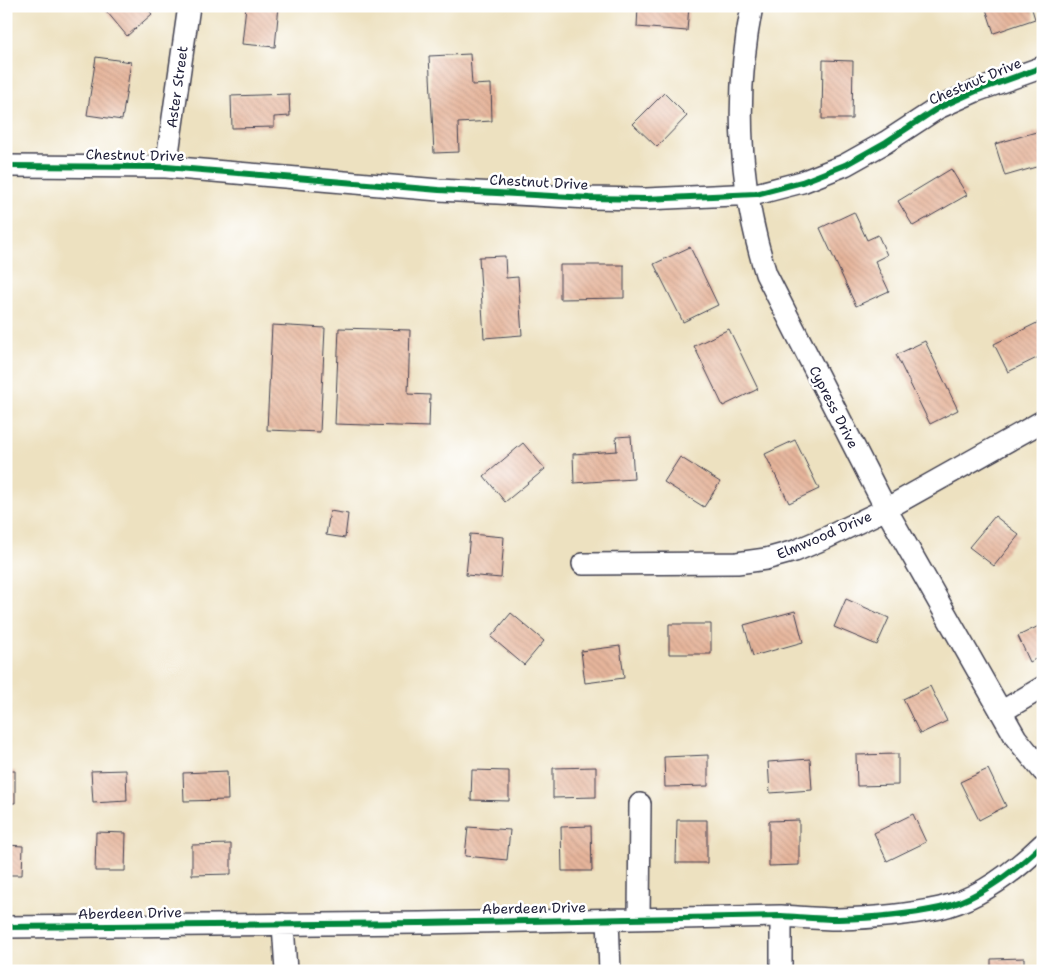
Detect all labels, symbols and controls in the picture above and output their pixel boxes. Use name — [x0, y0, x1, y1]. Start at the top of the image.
street label: Aster Street — [162, 45, 192, 129]
street label: Chestnut Drive — [926, 53, 1024, 109]
street label: Chestnut Drive — [85, 145, 185, 165]
street label: Chestnut Drive — [489, 170, 589, 194]
street label: Cypress Drive — [806, 363, 863, 451]
street label: Elmwood Drive — [774, 507, 874, 563]
street label: Aberdeen Drive — [482, 898, 586, 918]
street label: Aberdeen Drive — [78, 903, 182, 923]

